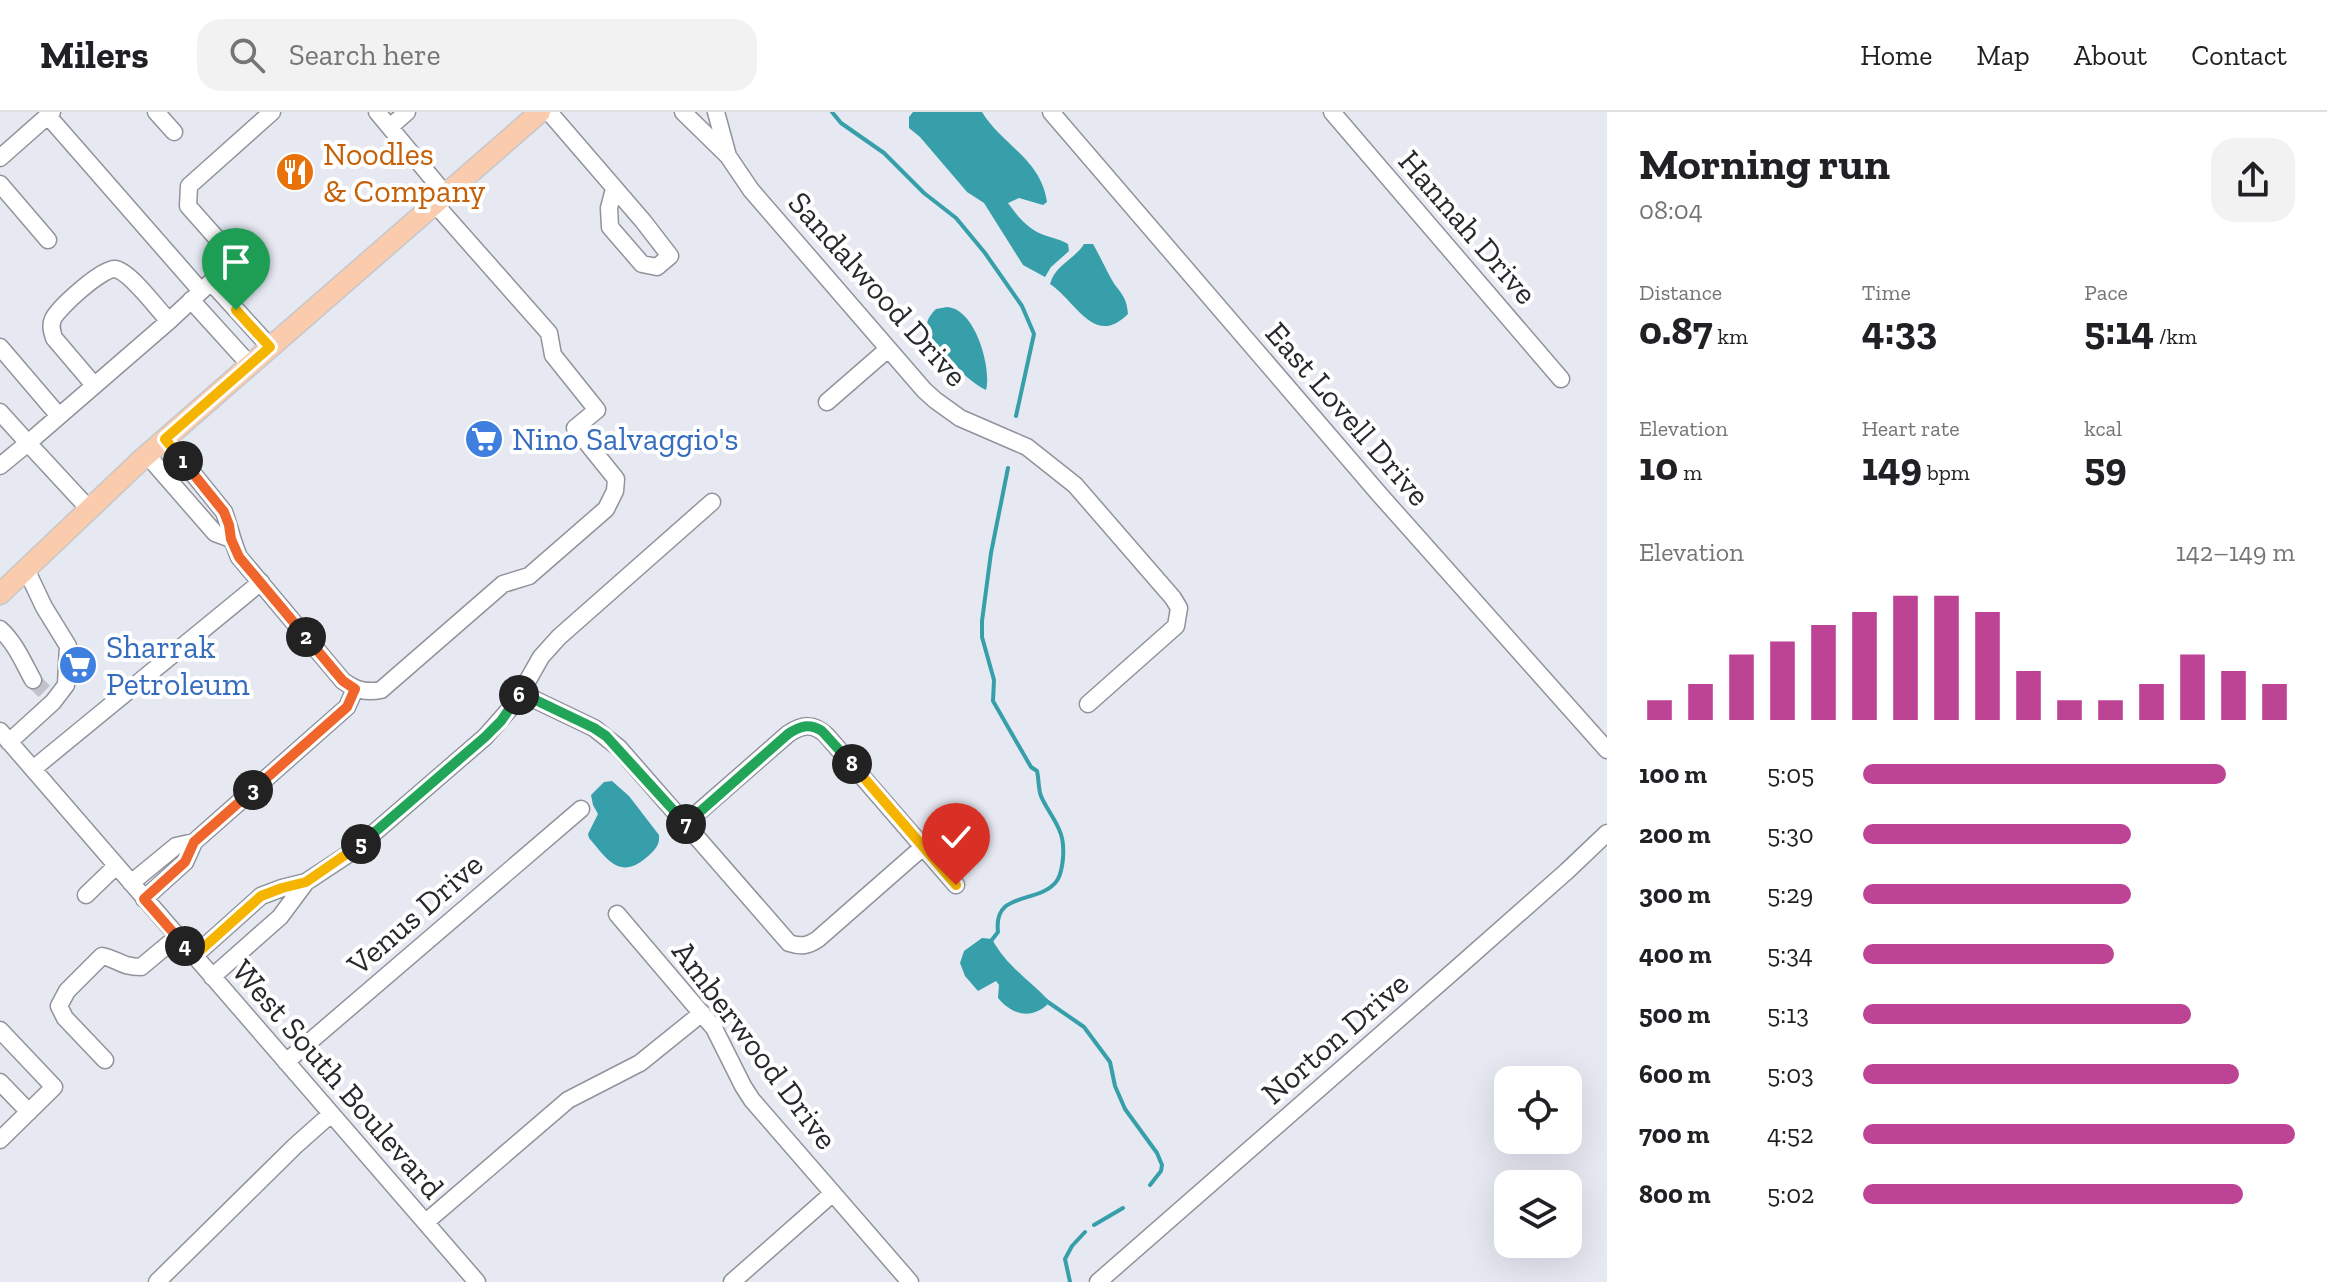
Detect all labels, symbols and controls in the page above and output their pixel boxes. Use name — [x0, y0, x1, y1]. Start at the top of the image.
search box — [197, 19, 757, 91]
text: Milers — [40, 32, 149, 78]
icon: search — [225, 33, 269, 77]
text: Search here — [289, 37, 441, 73]
text: Home — [1860, 39, 1932, 72]
text: Map — [1976, 39, 2030, 72]
text: About — [2074, 39, 2147, 72]
text: Contact — [2191, 39, 2287, 72]
place label: Noodles & Company — [323, 135, 486, 210]
text: Morning run — [1639, 137, 1890, 190]
button: share — [2211, 138, 2295, 222]
street label: Hannah Drive — [1391, 142, 1545, 312]
restaurant icon: Noodles & Company — [274, 151, 316, 193]
street label: Sandalwood Drive — [781, 184, 975, 394]
text: 08:04 — [1639, 194, 1703, 226]
pin — [202, 228, 270, 310]
icon: arrive — [214, 240, 258, 284]
text: Distance — [1639, 279, 1722, 306]
text: Time — [1862, 279, 1911, 306]
text: Pace — [2084, 279, 2128, 306]
text: 0.87 — [1639, 306, 1713, 354]
text: 4:33 — [1862, 306, 1937, 354]
text: 5:14 — [2084, 306, 2154, 354]
street label: East Lovell Drive — [1258, 314, 1438, 514]
text: km — [1713, 323, 1748, 350]
text: /km — [2154, 323, 2197, 350]
text: Elevation — [1639, 415, 1728, 442]
text: Heart rate — [1862, 415, 1960, 442]
text: kcal — [2084, 415, 2122, 442]
supermarket icon: Nino Salvaggio's — [463, 418, 505, 460]
place label: Nino Salvaggio's — [512, 420, 739, 458]
pin: 1 — [163, 441, 203, 481]
text: 10 — [1639, 442, 1678, 490]
text: 149 — [1862, 442, 1922, 490]
text: 59 — [2084, 442, 2127, 490]
text: 1 — [179, 447, 187, 474]
text: m — [1678, 459, 1702, 486]
text: bpm — [1922, 459, 1970, 486]
text: Elevation — [1639, 536, 1744, 568]
text: 142–149 m — [2176, 536, 2295, 568]
pin: 2 — [286, 617, 326, 657]
text: 2 — [300, 623, 312, 650]
place label: Sharrak Petroleum — [106, 628, 250, 703]
supermarket icon: Sharrak Petroleum — [57, 644, 99, 686]
pin: 6 — [499, 675, 539, 715]
text: 6 — [513, 681, 525, 708]
pin: 8 — [832, 744, 872, 784]
text: 8 — [846, 750, 858, 777]
text: 100 m — [1639, 758, 1707, 790]
text: 5:05 — [1767, 758, 1814, 790]
pin: 3 — [233, 770, 273, 810]
text: 3 — [247, 776, 259, 803]
pin — [922, 803, 990, 885]
pin: 7 — [666, 804, 706, 844]
text: 7 — [681, 810, 691, 837]
icon: check — [934, 815, 978, 859]
text: 200 m — [1639, 818, 1711, 850]
text: 5:30 — [1767, 818, 1814, 850]
pin: 5 — [341, 824, 381, 864]
text: 5 — [355, 830, 367, 857]
street label: Venus Drive — [339, 845, 490, 984]
text: 300 m — [1639, 878, 1710, 910]
text: 5:29 — [1767, 878, 1813, 910]
pin: 4 — [165, 926, 205, 966]
text: 4 — [179, 932, 191, 959]
street label: Amberwood Drive — [664, 933, 846, 1157]
text: 400 m — [1639, 938, 1711, 970]
text: 5:34 — [1767, 938, 1813, 970]
street label: West South Boulevard — [224, 952, 452, 1207]
street label: Norton Drive — [1254, 964, 1416, 1112]
text: 500 m — [1639, 998, 1710, 1030]
text: 5:13 — [1767, 998, 1809, 1030]
text: 600 m — [1639, 1058, 1711, 1090]
text: 5:03 — [1767, 1058, 1814, 1090]
map controls — [1494, 1066, 1582, 1258]
button: locate — [1494, 1066, 1582, 1154]
text: 700 m — [1639, 1118, 1709, 1150]
text: 4:52 — [1767, 1118, 1814, 1150]
button: layers — [1494, 1170, 1582, 1258]
text: 800 m — [1639, 1178, 1711, 1210]
text: 5:02 — [1767, 1178, 1815, 1210]

